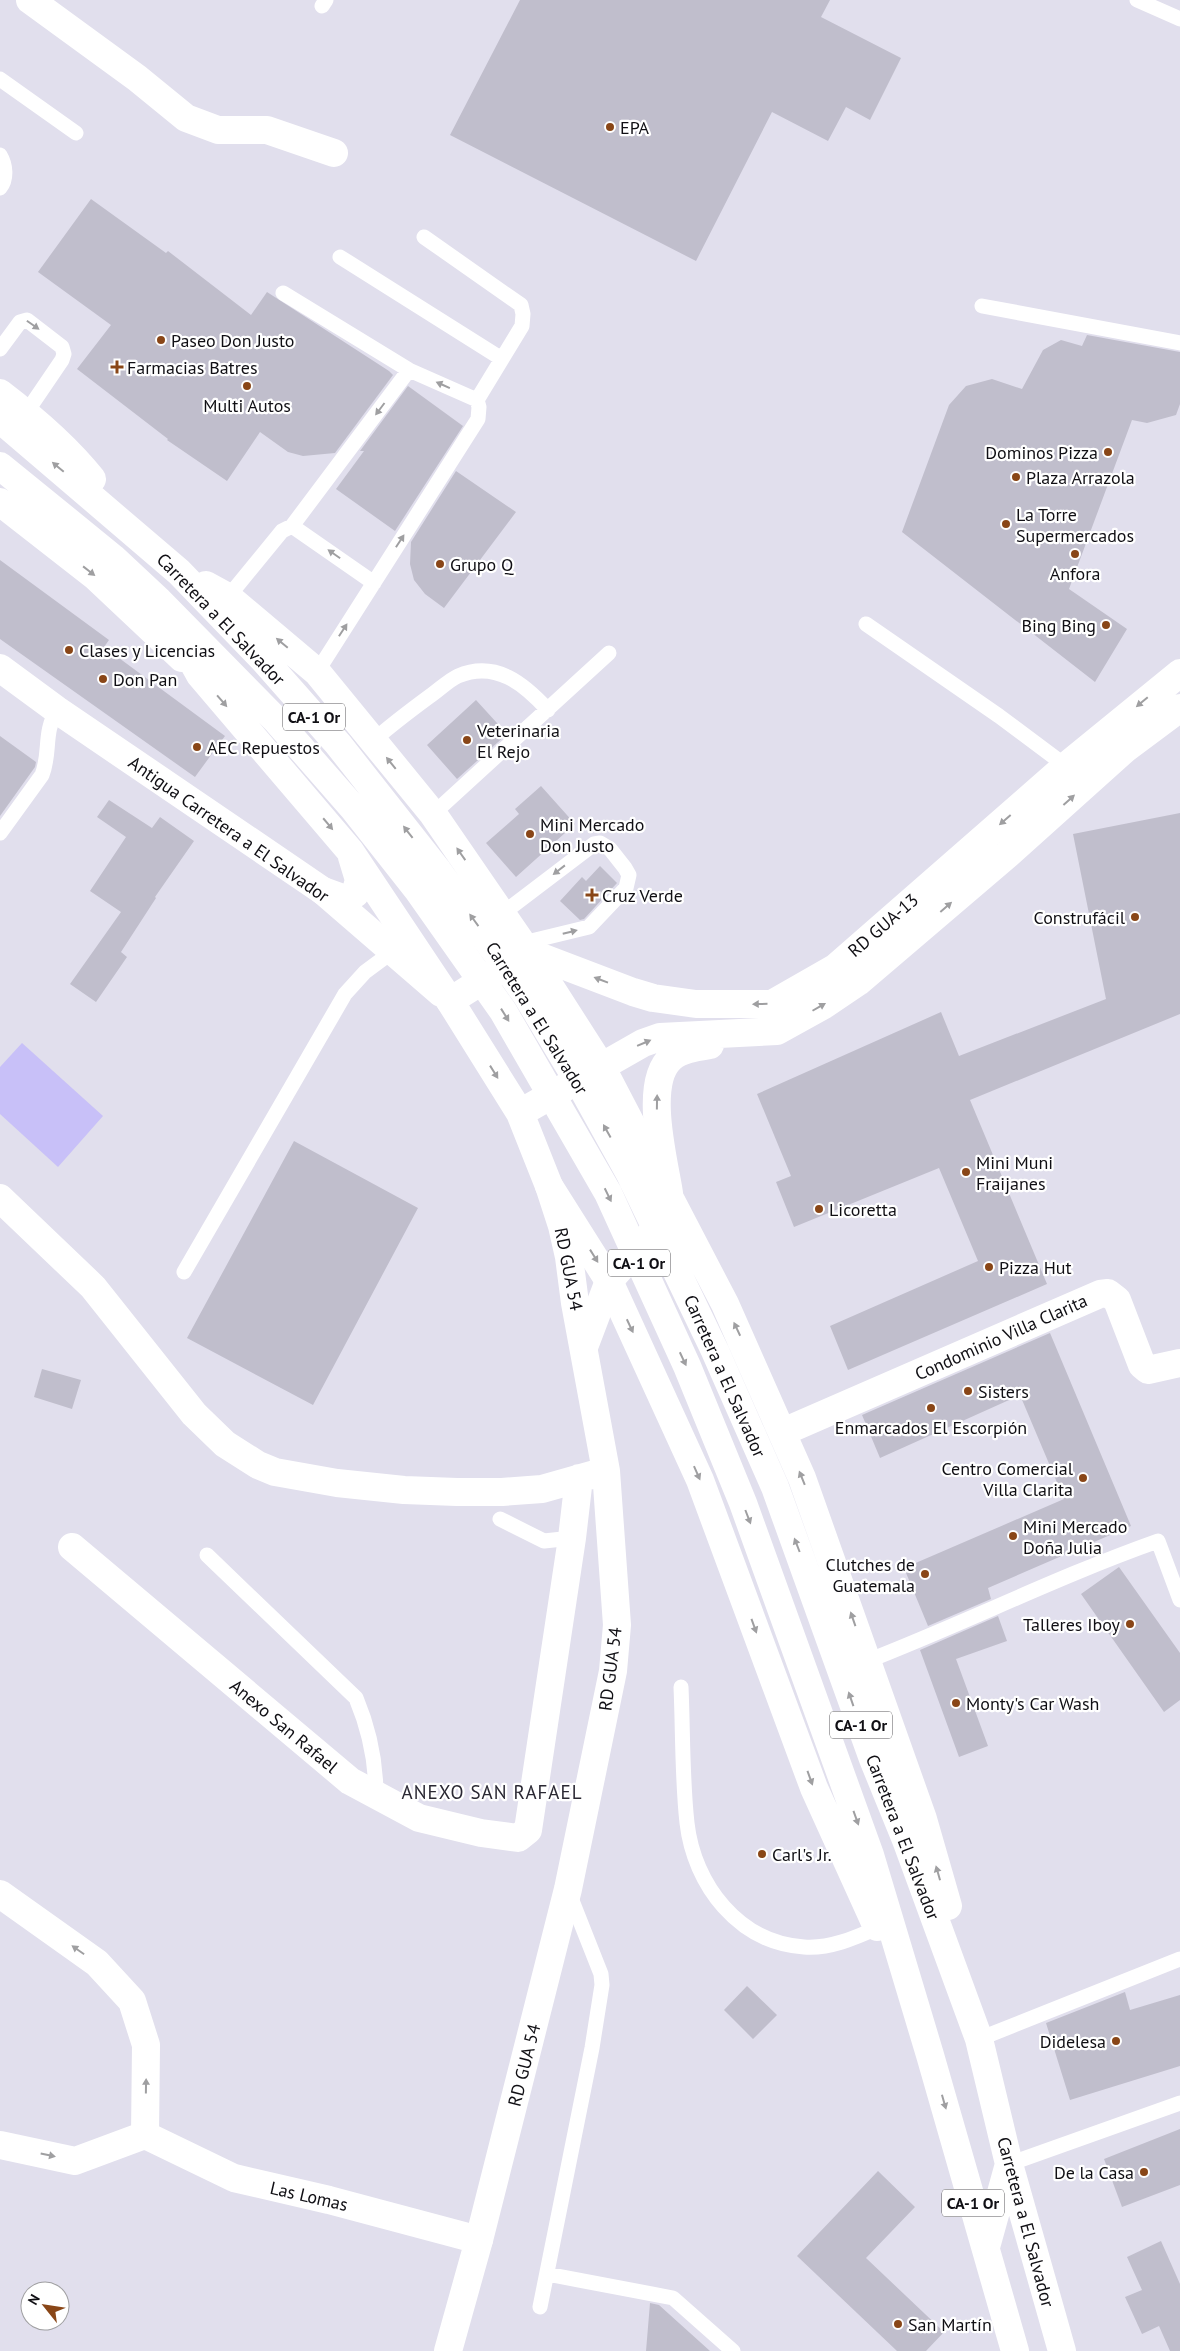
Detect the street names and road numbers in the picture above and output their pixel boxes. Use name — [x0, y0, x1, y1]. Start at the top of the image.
street label: Carretera a El Salvador — [152, 548, 290, 690]
road number: CA-1 Or — [283, 704, 345, 730]
street label: Antigua Carretera a El Salvador — [124, 751, 334, 907]
street label: RD GUA-13 — [843, 888, 923, 962]
street label: Carretera a El Salvador — [481, 938, 593, 1098]
street label: RD GUA 54 — [550, 1225, 588, 1313]
road number: CA-1 Or — [608, 1250, 670, 1276]
street label: Condominio Villa Clarita — [911, 1289, 1091, 1385]
street label: Carretera a El Salvador — [679, 1291, 771, 1461]
street label: RD GUA 54 — [593, 1626, 627, 1712]
street label: Anexo San Rafael — [225, 1674, 343, 1778]
road number: CA-1 Or — [830, 1712, 892, 1738]
street label: Carretera a El Salvador — [861, 1751, 945, 1923]
street label: RD GUA 54 — [503, 2021, 545, 2109]
street label: Carretera a El Salvador — [992, 2134, 1060, 2310]
street label: Las Lomas — [268, 2176, 350, 2216]
road number: CA-1 Or — [942, 2190, 1004, 2216]

